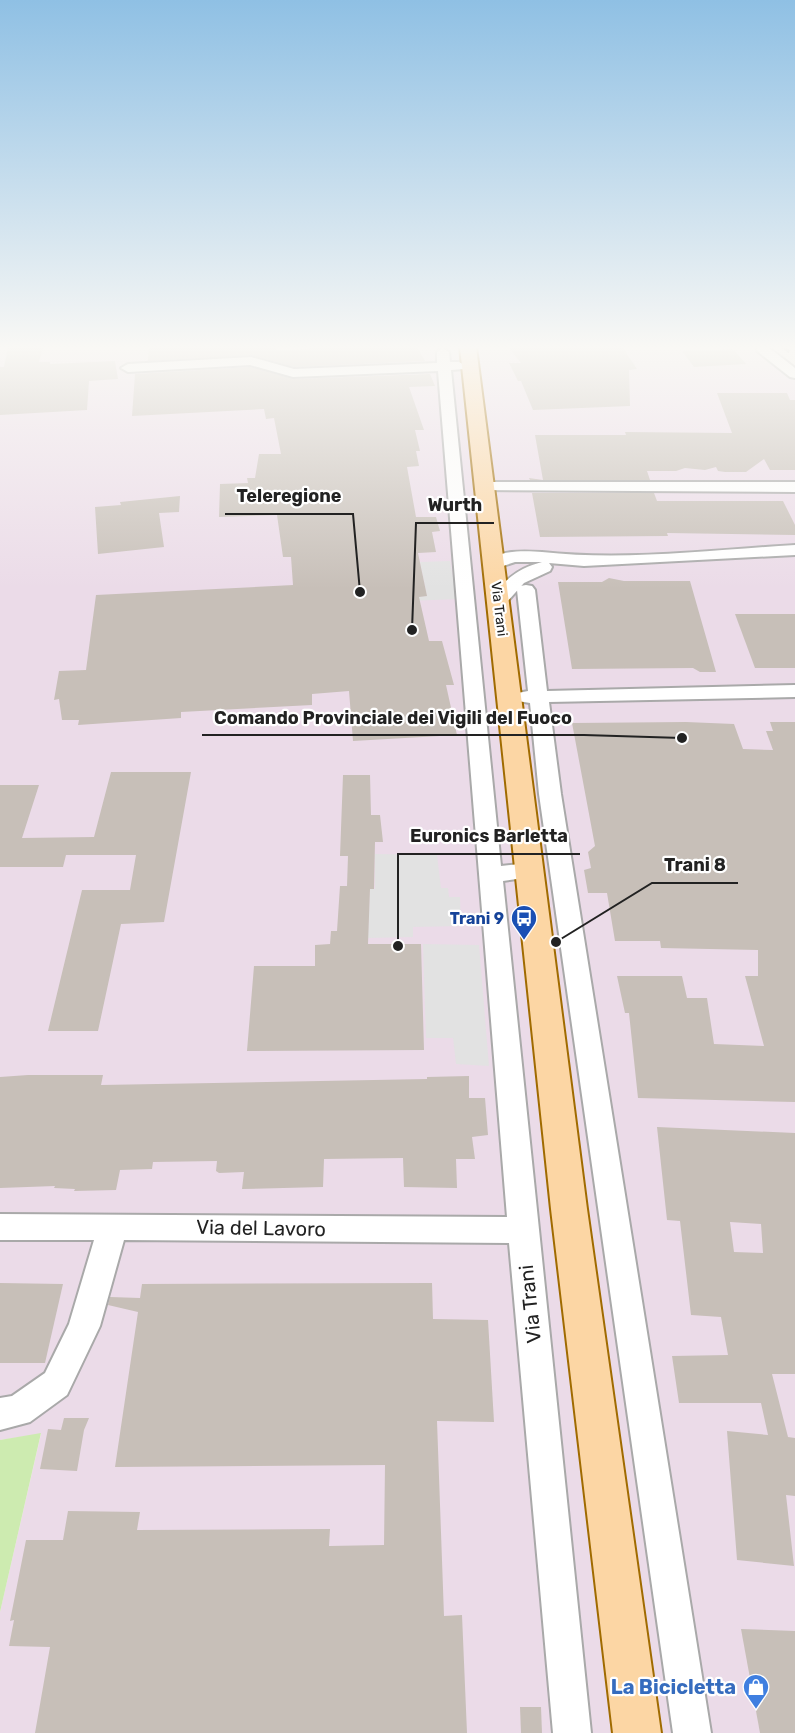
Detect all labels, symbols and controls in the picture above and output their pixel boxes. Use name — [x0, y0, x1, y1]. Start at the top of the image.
callout: Teleregione — [225, 478, 353, 514]
text: Teleregione — [237, 485, 342, 507]
callout: Wurth — [416, 487, 494, 523]
text: Wurth — [428, 494, 482, 516]
street label: Via Trani — [487, 581, 511, 637]
callout: Comando Provinciale dei Vigili del Fuoco — [202, 699, 584, 735]
text: Comando Provinciale dei Vigili del Fuoco — [214, 707, 572, 729]
callout: Euronics Barletta — [398, 818, 580, 854]
text: Euronics Barletta — [410, 825, 568, 847]
callout: Trani 8 — [652, 847, 738, 883]
text: Trani 8 — [664, 854, 726, 876]
bus stop icon: Trani 9 — [509, 903, 539, 941]
place label: Trani 9 — [450, 909, 504, 928]
street label: Via del Lavoro — [196, 1215, 326, 1241]
street label: Via Trani — [514, 1264, 546, 1344]
shop icon: La Bicicletta — [741, 1672, 771, 1710]
place label: La Bicicletta — [611, 1675, 736, 1699]

